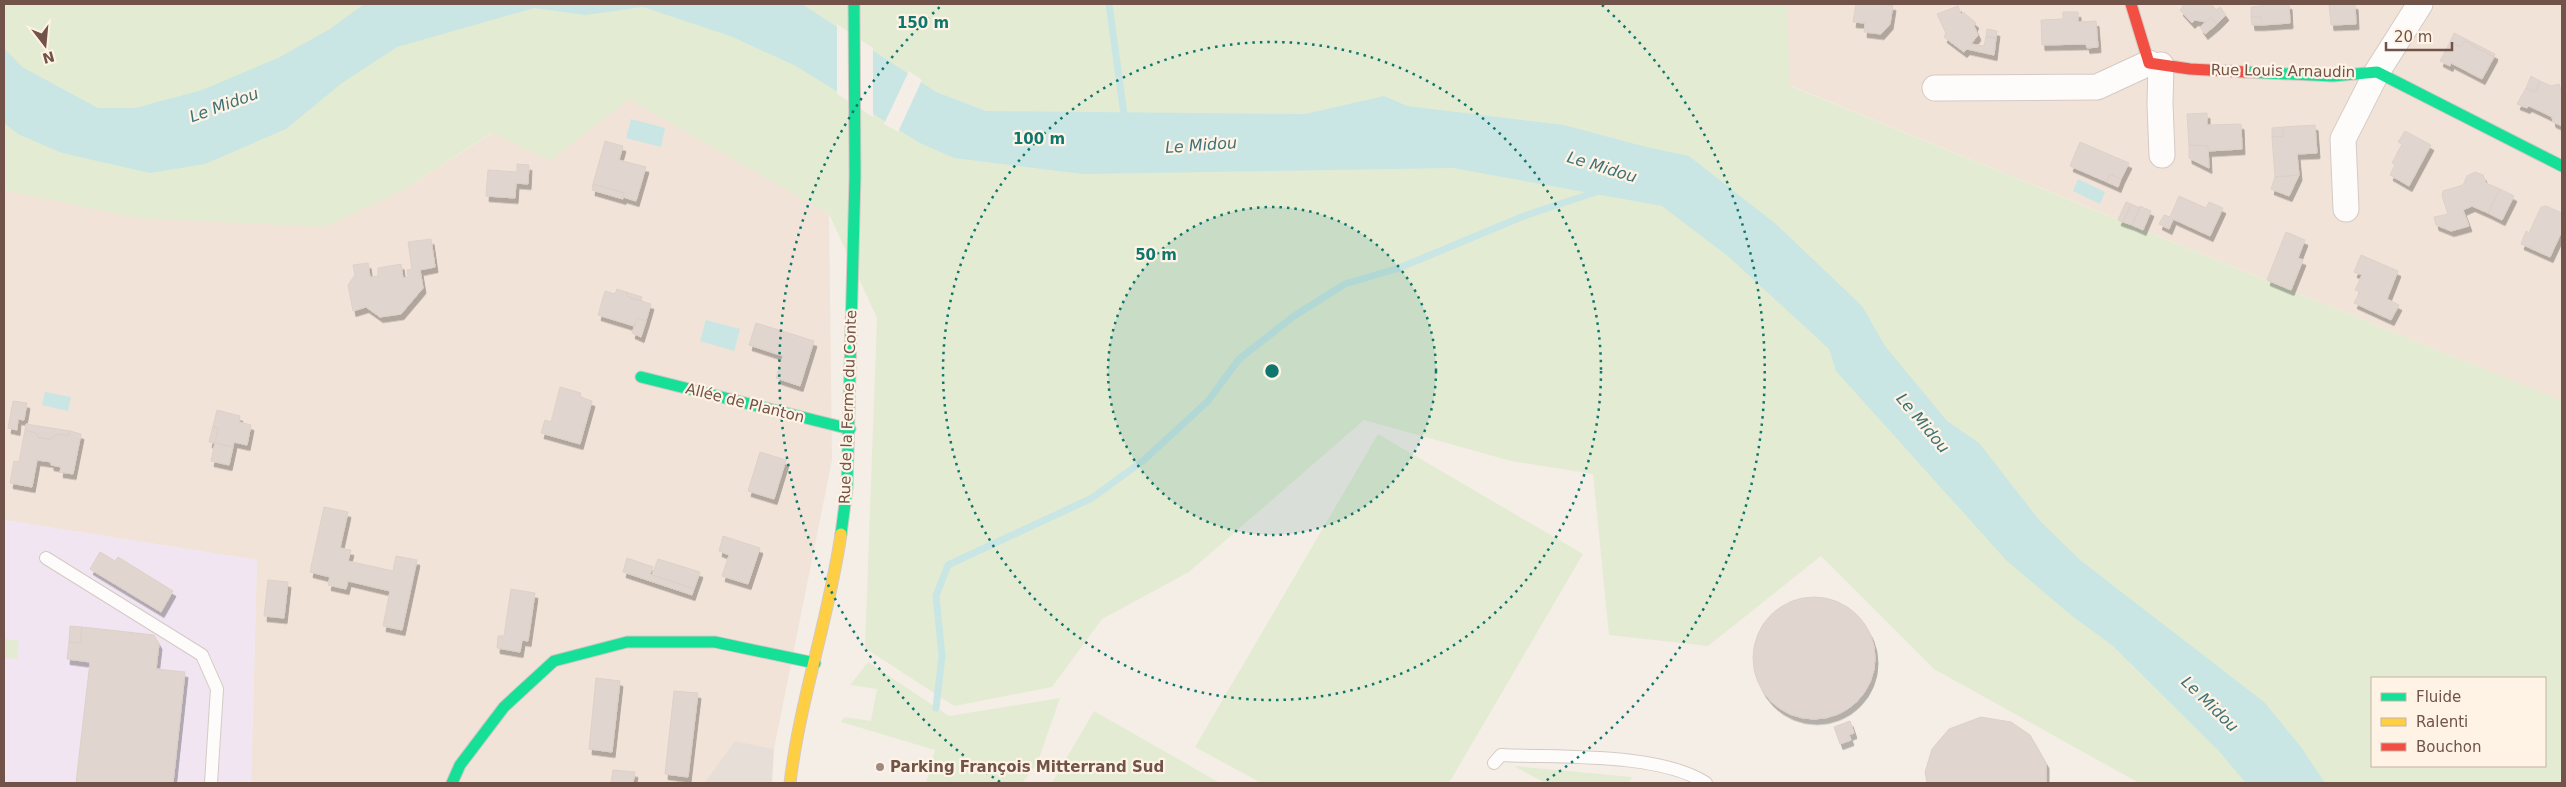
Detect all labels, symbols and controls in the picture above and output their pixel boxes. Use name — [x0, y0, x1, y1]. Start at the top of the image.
text: 150 m — [897, 14, 949, 32]
north arrow — [20, 20, 70, 70]
scale bar — [2386, 20, 2452, 52]
text: 20 m — [2394, 28, 2432, 46]
text: N — [41, 48, 56, 67]
street label: Rue Louis Arnaudin — [2211, 61, 2355, 81]
water label: Le Midou — [187, 84, 261, 126]
text: 100 m — [1013, 130, 1065, 148]
water label: Le Midou — [1164, 133, 1238, 157]
water label: Le Midou — [1565, 147, 1639, 187]
text: 50 m — [1135, 246, 1177, 264]
street label: Rue de la Ferme du Conte — [836, 309, 860, 505]
centre of rings — [1263, 362, 1281, 380]
street label: Allée de Planton — [684, 380, 806, 426]
water label: Le Midou — [1893, 389, 1953, 457]
water label: Le Midou — [2177, 672, 2243, 736]
legend — [2371, 677, 2546, 767]
text: Fluide — [2416, 688, 2461, 706]
text: Ralenti — [2416, 713, 2468, 731]
text: Bouchon — [2416, 738, 2481, 756]
place label: Parking François Mitterrand Sud — [890, 758, 1164, 776]
marker: Parking François Mitterrand Sud — [874, 761, 886, 773]

